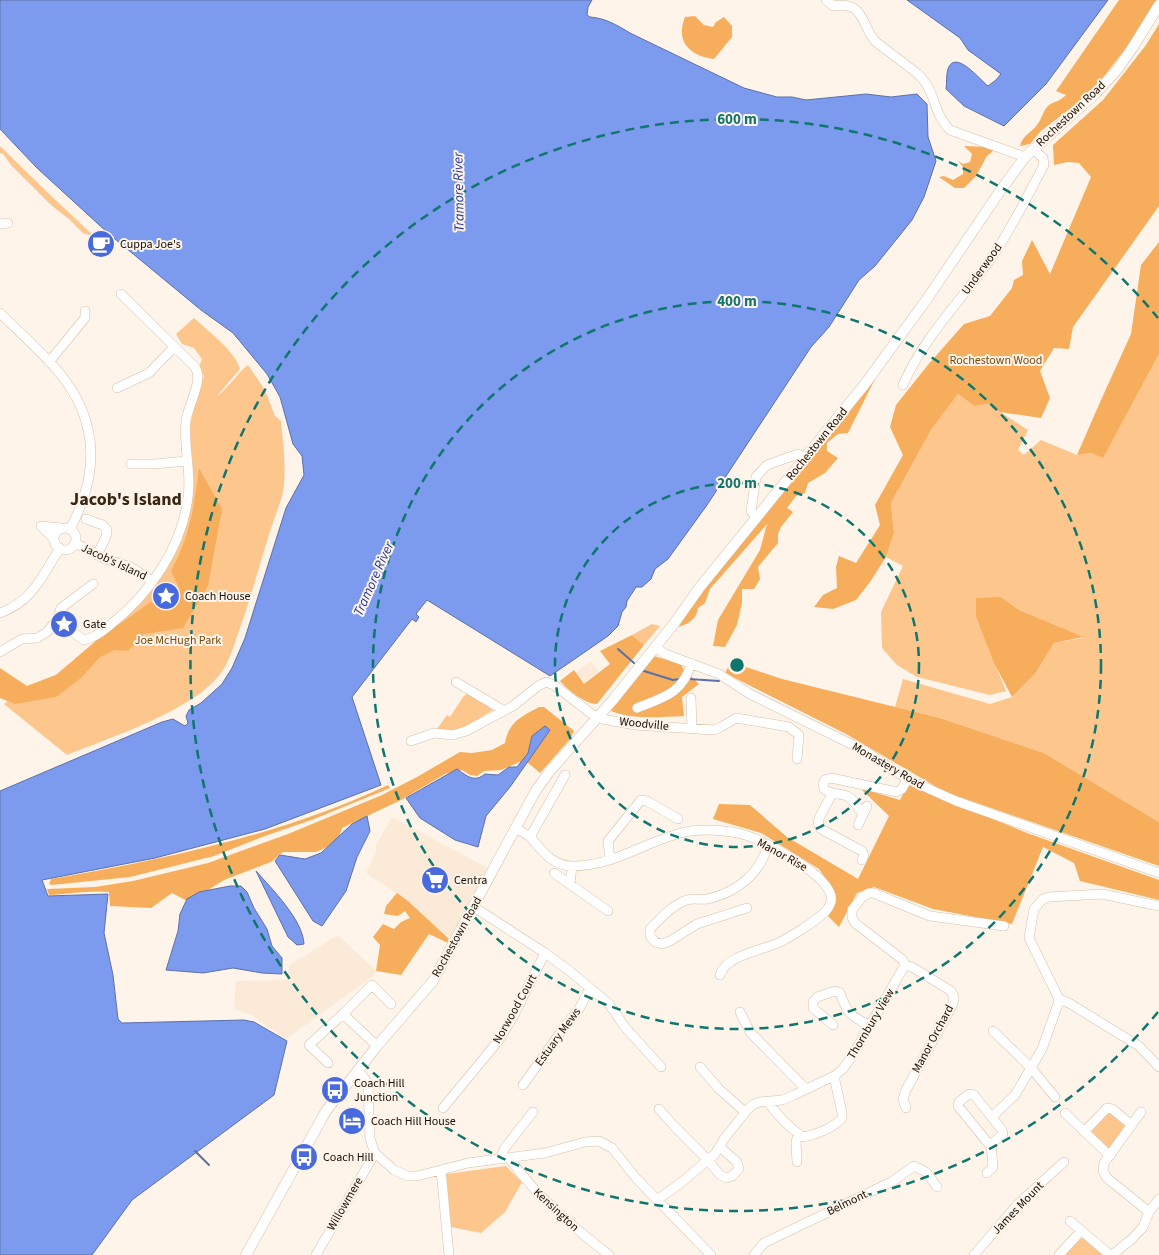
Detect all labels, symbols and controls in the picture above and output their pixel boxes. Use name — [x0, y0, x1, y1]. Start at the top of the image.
street label: Rochestown Road — [1032, 77, 1110, 151]
text: 600 m — [717, 109, 757, 130]
water label: Tramore River — [448, 151, 470, 232]
cafe icon: Cuppa Joe's — [86, 229, 116, 259]
place label: Cuppa Joe's — [120, 236, 181, 253]
street label: Underwood — [958, 240, 1006, 298]
text: 400 m — [717, 291, 757, 312]
park label: Rochestown Wood — [950, 352, 1043, 369]
street label: Rochestown Road — [782, 404, 852, 484]
text: 200 m — [717, 473, 757, 494]
district label: Jacob's Island — [70, 487, 182, 512]
water label: Tramore River — [349, 537, 400, 619]
street label: Jacob's Island — [78, 539, 150, 585]
place icon: Coach House — [151, 581, 181, 611]
place label: Coach House — [185, 588, 251, 605]
place icon: Gate — [49, 609, 79, 639]
place label: Gate — [83, 616, 106, 633]
park label: Joe McHugh Park — [135, 632, 221, 649]
centre of rings — [728, 656, 746, 674]
street label: Woodville — [618, 713, 670, 735]
street label: Monastery Road — [849, 738, 927, 794]
street label: Manor Rise — [754, 834, 810, 876]
supermarket icon: Centra — [420, 865, 450, 895]
place label: Centra — [454, 872, 487, 889]
street label: Rochestown Road — [428, 894, 486, 980]
street label: Norwood Court — [489, 971, 541, 1047]
street label: Thornbury View — [843, 985, 899, 1062]
street label: Manor Orchard — [908, 1002, 958, 1076]
street label: Estuary Mews — [531, 1004, 585, 1070]
bus stop icon: Coach Hill Junction — [320, 1075, 350, 1105]
place label: Coach Hill Junction — [354, 1075, 405, 1106]
hotel icon: Coach Hill House — [337, 1106, 367, 1136]
place label: Coach Hill House — [371, 1113, 456, 1130]
bus stop icon: Coach Hill — [289, 1142, 319, 1172]
place label: Coach Hill — [323, 1149, 374, 1166]
street label: Willowmere — [323, 1174, 367, 1234]
street label: James Mount — [988, 1178, 1048, 1238]
street label: Kensington — [529, 1184, 583, 1236]
street label: Belmont — [824, 1186, 870, 1220]

